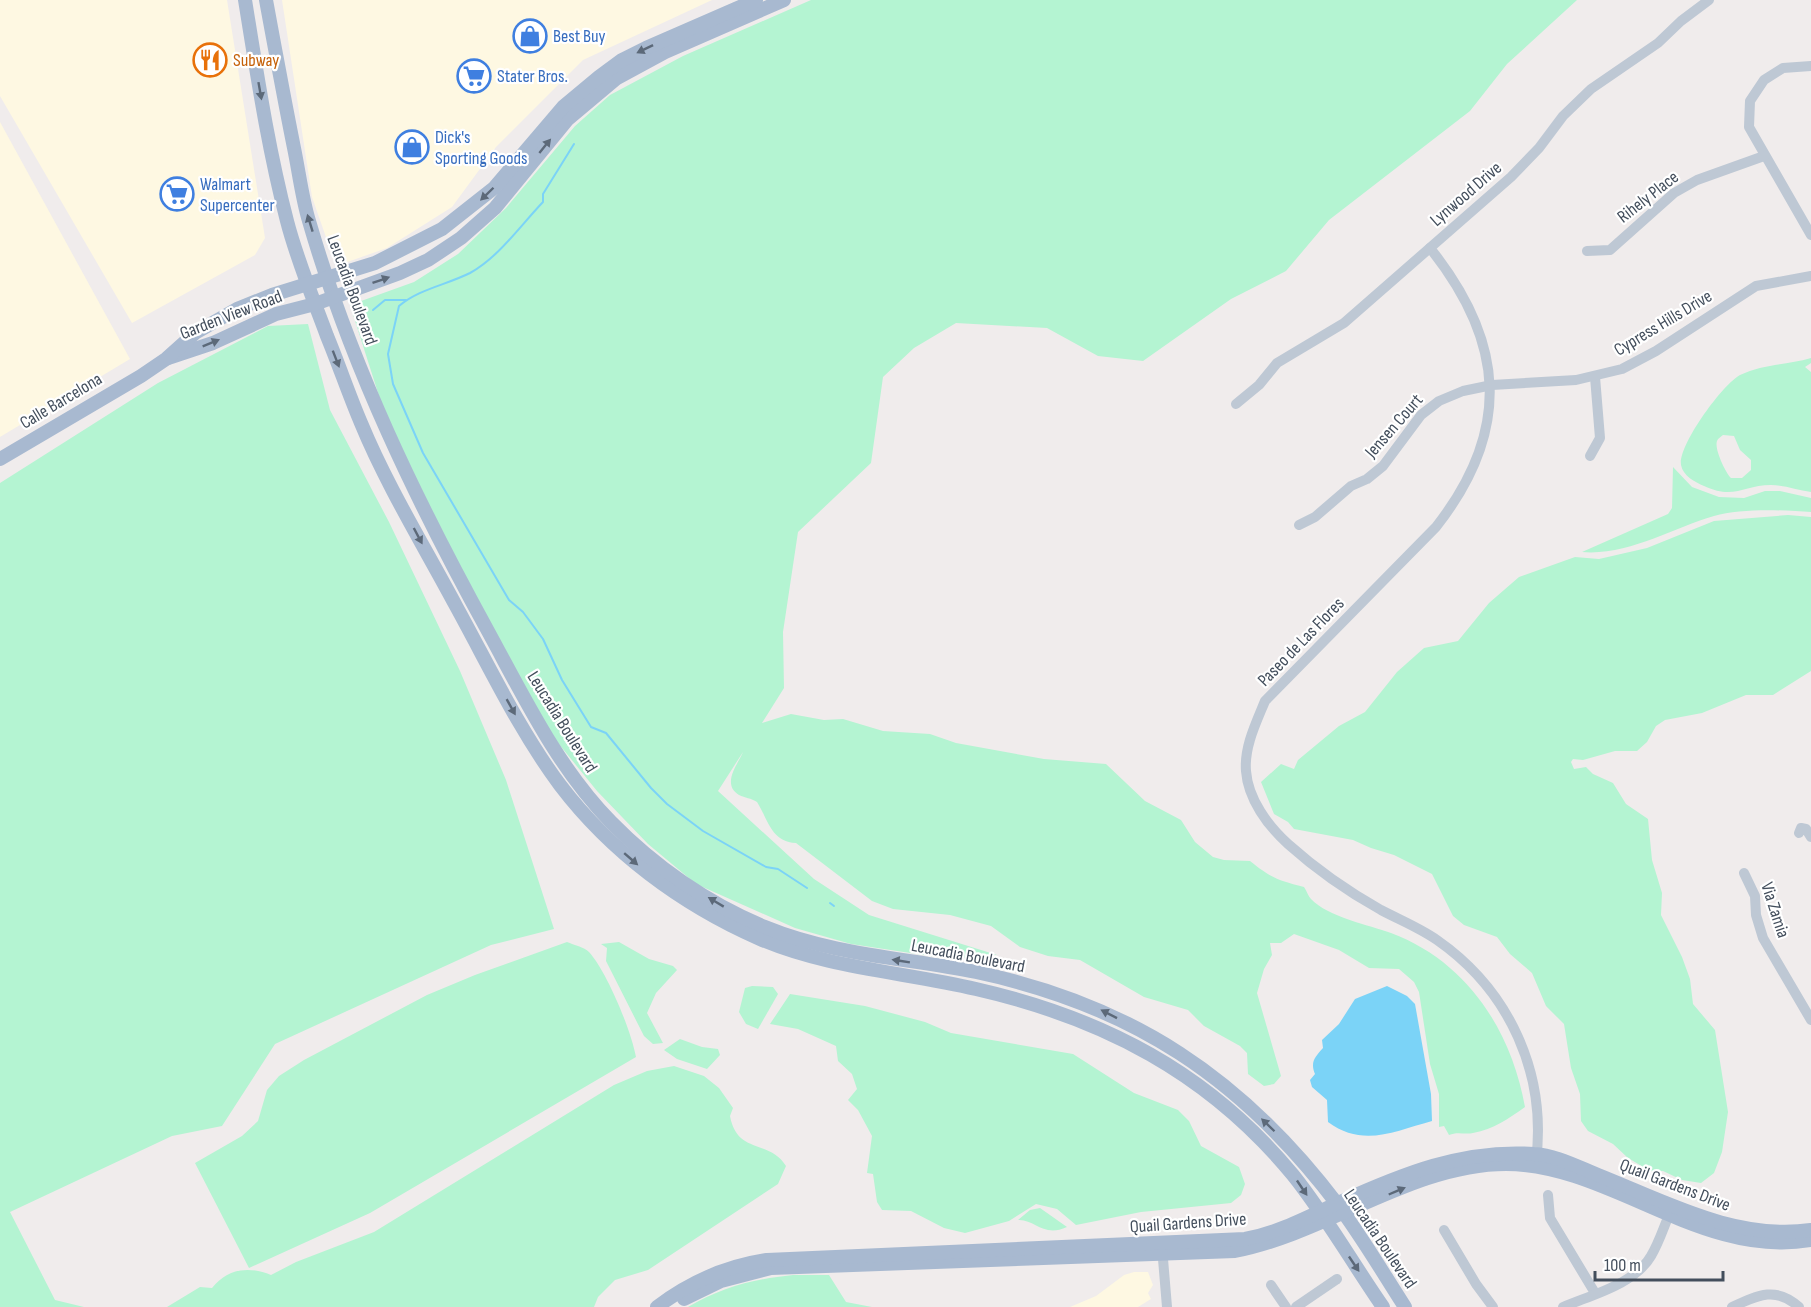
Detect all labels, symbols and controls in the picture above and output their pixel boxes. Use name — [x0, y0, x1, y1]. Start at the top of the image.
shop icon: Best Buy — [512, 18, 548, 54]
place label: Best Buy — [553, 26, 606, 47]
restaurant icon: Subway — [192, 42, 228, 78]
one-way arrow — [636, 44, 653, 54]
place label: Subway — [233, 50, 279, 71]
supermarket icon: Stater Bros. — [456, 58, 492, 94]
place label: Stater Bros. — [497, 66, 568, 87]
one-way arrow — [256, 81, 265, 100]
place label: Dick's Sporting Goods — [435, 127, 528, 169]
shop icon: Dick's Sporting Goods — [394, 129, 430, 165]
one-way arrow — [539, 138, 552, 154]
street label: Lynwood Drive — [1426, 157, 1506, 231]
street label: Rihely Place — [1613, 167, 1683, 227]
place label: Walmart Supercenter — [200, 174, 275, 216]
supermarket icon: Walmart Supercenter — [159, 176, 195, 212]
one-way arrow — [481, 186, 495, 200]
one-way arrow — [305, 214, 314, 232]
street label: Leucadia Boulevard — [322, 232, 382, 348]
one-way arrow — [372, 274, 390, 284]
street label: Cypress Hills Drive — [1610, 285, 1716, 361]
street label: Garden View Road — [177, 286, 285, 344]
one-way arrow — [202, 338, 220, 347]
one-way arrow — [332, 350, 341, 368]
street label: Calle Barcelona — [16, 368, 106, 434]
street label: Jensen Court — [1360, 390, 1428, 463]
one-way arrow — [413, 527, 423, 544]
street label: Paseo de Las Flores — [1253, 593, 1349, 691]
street label: Leucadia Boulevard — [523, 668, 601, 776]
one-way arrow — [506, 699, 516, 716]
one-way arrow — [623, 852, 638, 865]
street label: Via Zamia — [1756, 880, 1794, 941]
one-way arrow — [708, 897, 724, 908]
street label: Leucadia Boulevard — [909, 935, 1027, 977]
one-way arrow — [891, 956, 910, 965]
one-way arrow — [1100, 1009, 1118, 1019]
one-way arrow — [1260, 1118, 1275, 1132]
street label: Quail Gardens Drive — [1617, 1154, 1733, 1216]
one-way arrow — [1296, 1180, 1307, 1196]
street label: Leucadia Boulevard — [1339, 1185, 1421, 1293]
one-way arrow — [1389, 1186, 1407, 1196]
street label: Quail Gardens Drive — [1129, 1208, 1247, 1238]
scale bar — [1595, 1244, 1722, 1282]
text: 100 m — [1604, 1255, 1641, 1276]
one-way arrow — [1348, 1256, 1360, 1272]

